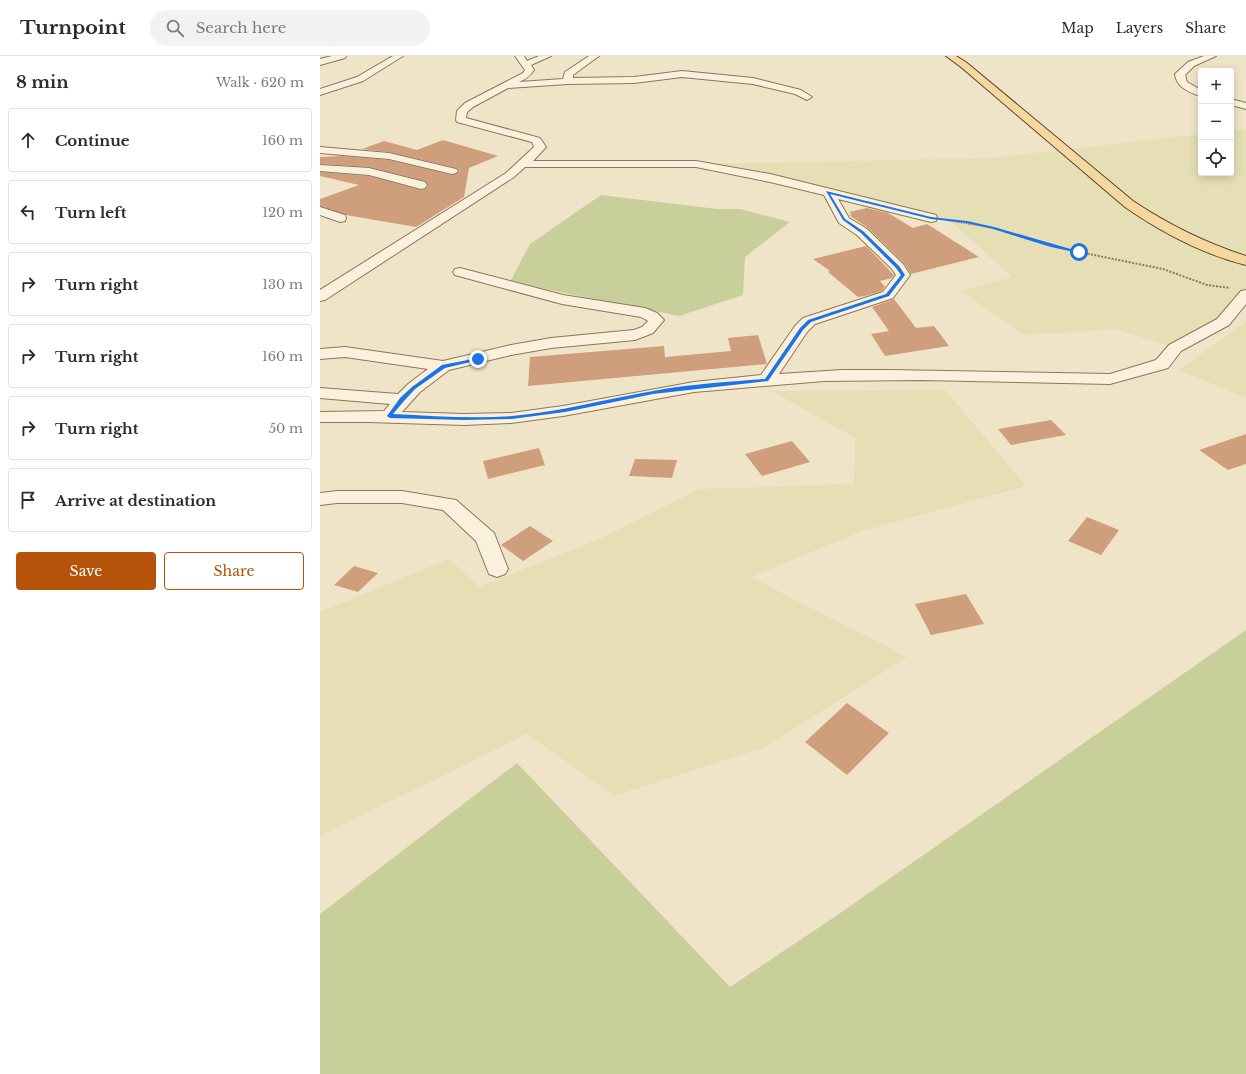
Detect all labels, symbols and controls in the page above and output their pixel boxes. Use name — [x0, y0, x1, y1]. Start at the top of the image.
search box — [150, 10, 430, 46]
text: Turnpoint — [20, 16, 126, 39]
icon: search — [164, 17, 186, 39]
text: Search here — [196, 18, 286, 37]
text: Map — [1061, 19, 1094, 37]
text: Layers — [1116, 19, 1163, 37]
text: Share — [1185, 19, 1226, 37]
map controls — [1198, 68, 1234, 176]
button: + — [1198, 68, 1234, 104]
text: 8 min — [16, 72, 69, 93]
text: Walk · 620 m — [216, 74, 304, 91]
button: − — [1198, 104, 1234, 140]
icon: ahead — [17, 129, 39, 151]
text: Continue — [55, 131, 130, 150]
text: 160 m — [262, 132, 303, 149]
button: locate — [1198, 140, 1234, 176]
icon: left — [17, 201, 39, 223]
text: Turn left — [55, 203, 126, 222]
text: 120 m — [262, 204, 303, 221]
route start — [1070, 243, 1088, 261]
icon: right — [17, 273, 39, 295]
text: Turn right — [55, 275, 138, 294]
text: 130 m — [262, 276, 303, 293]
icon: right — [17, 345, 39, 367]
text: Turn right — [55, 347, 138, 366]
text: 160 m — [262, 348, 303, 365]
route end — [469, 350, 487, 368]
icon: right — [17, 417, 39, 439]
text: Turn right — [55, 419, 138, 438]
text: 50 m — [269, 420, 303, 437]
icon: arrive — [17, 489, 39, 511]
text: Arrive at destination — [55, 491, 216, 510]
button: Save — [16, 552, 156, 590]
button: Share — [164, 552, 304, 590]

